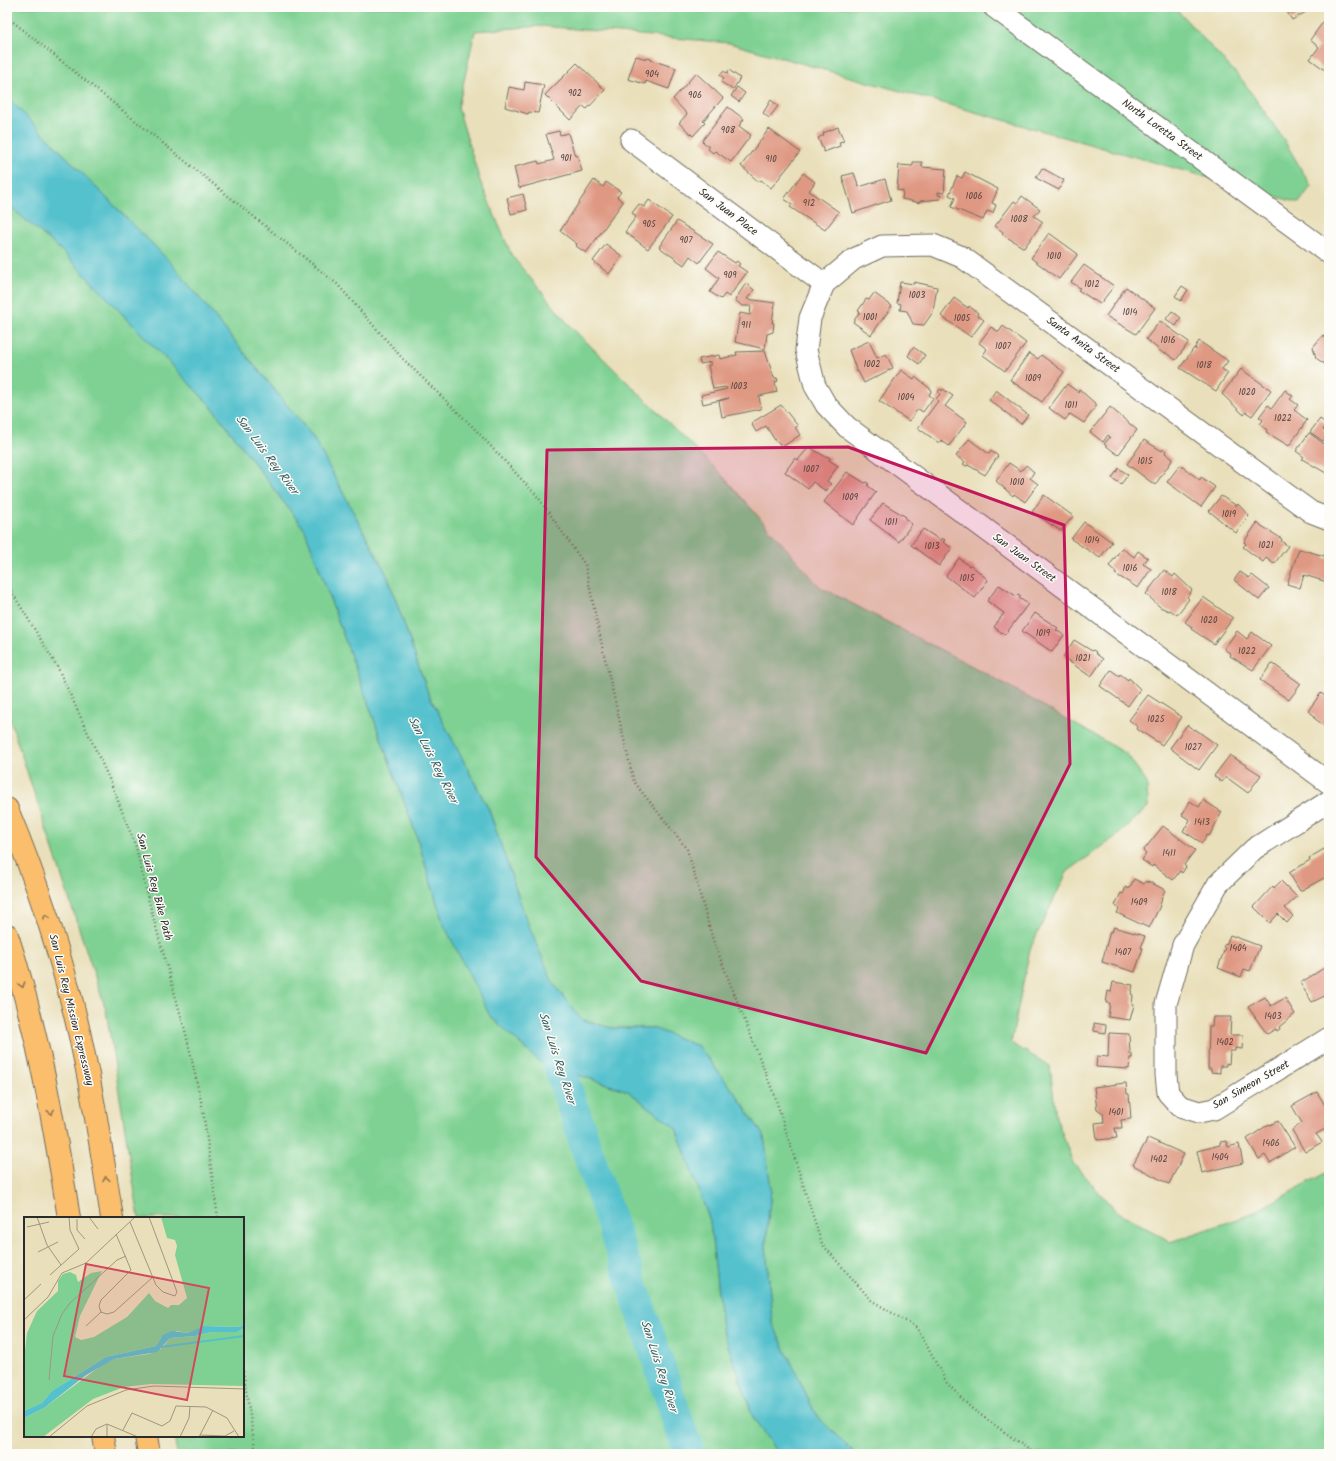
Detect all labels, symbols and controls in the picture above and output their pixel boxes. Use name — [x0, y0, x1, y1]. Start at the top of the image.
house number: 904 — [645, 67, 659, 82]
house number: 902 — [568, 86, 582, 101]
house number: 906 — [688, 88, 702, 103]
street label: North Loretta Street — [1118, 94, 1207, 166]
house number: 908 — [721, 123, 736, 138]
house number: 901 — [560, 151, 572, 166]
house number: 910 — [765, 152, 777, 167]
street label: San Juan Place — [694, 183, 762, 241]
house number: 1006 — [966, 189, 982, 204]
house number: 912 — [803, 196, 815, 211]
house number: 1008 — [1010, 212, 1028, 227]
house number: 905 — [642, 217, 657, 232]
house number: 907 — [679, 233, 693, 248]
house number: 1010 — [1047, 249, 1062, 264]
house number: 909 — [723, 268, 737, 283]
house number: 1012 — [1084, 277, 1100, 292]
house number: 1003 — [909, 288, 925, 303]
house number: 1014 — [1122, 305, 1138, 320]
house number: 1001 — [863, 310, 877, 325]
house number: 1005 — [954, 311, 971, 326]
street label: Santa Anita Street — [1042, 312, 1124, 378]
house number: 911 — [741, 318, 751, 333]
house number: 1016 — [1160, 333, 1176, 348]
house number: 1007 — [995, 339, 1012, 354]
house number: 1002 — [863, 357, 881, 372]
house number: 1018 — [1196, 358, 1212, 373]
house number: 1009 — [1025, 371, 1042, 386]
house number: 1003 — [731, 379, 747, 394]
house number: 1020 — [1238, 385, 1256, 400]
house number: 1004 — [898, 390, 914, 405]
house number: 1011 — [1065, 398, 1078, 413]
water label: San Luis Rey River — [231, 411, 305, 501]
house number: 1022 — [1274, 411, 1292, 426]
house number: 1015 — [1138, 454, 1154, 469]
house number: 1007 — [803, 462, 820, 477]
house number: 1010 — [1010, 475, 1025, 490]
house number: 1009 — [842, 490, 859, 505]
house number: 1019 — [1222, 507, 1237, 522]
house number: 1011 — [885, 515, 898, 530]
street label: San Juan Street — [988, 529, 1060, 588]
house number: 1014 — [1084, 533, 1100, 548]
house number: 1021 — [1258, 538, 1274, 553]
house number: 1013 — [924, 539, 940, 554]
house number: 1016 — [1122, 561, 1138, 576]
house number: 1015 — [960, 571, 976, 586]
house number: 1018 — [1161, 585, 1177, 600]
house number: 1020 — [1200, 613, 1218, 628]
house number: 1019 — [1036, 626, 1051, 641]
house number: 1022 — [1238, 644, 1256, 659]
house number: 1021 — [1075, 651, 1091, 666]
house number: 1025 — [1147, 712, 1166, 727]
water label: San Luis Rey River — [403, 713, 465, 810]
house number: 1027 — [1185, 740, 1202, 755]
house number: 1413 — [1194, 815, 1210, 830]
street label: San Luis Rey Bike Path — [131, 831, 177, 943]
house number: 1411 — [1162, 846, 1176, 861]
house number: 1409 — [1131, 895, 1148, 910]
one-way arrow — [42, 913, 51, 920]
street label: San Luis Rey Mission Expressway — [43, 932, 99, 1089]
house number: 1404 — [1229, 941, 1247, 956]
house number: 1407 — [1115, 945, 1132, 960]
one-way arrow — [17, 982, 26, 989]
house number: 1403 — [1264, 1009, 1282, 1024]
water label: San Luis Rey River — [533, 1010, 582, 1109]
house number: 1402 — [1216, 1035, 1234, 1050]
street label: San Simeon Street — [1209, 1055, 1294, 1114]
house number: 1401 — [1108, 1105, 1124, 1120]
one-way arrow — [46, 1109, 55, 1115]
house number: 1406 — [1262, 1136, 1280, 1151]
house number: 1404 — [1211, 1150, 1229, 1165]
house number: 1402 — [1150, 1152, 1168, 1167]
one-way arrow — [102, 1176, 111, 1183]
inset map — [24, 1217, 244, 1437]
water label: San Luis Rey River — [635, 1318, 684, 1417]

